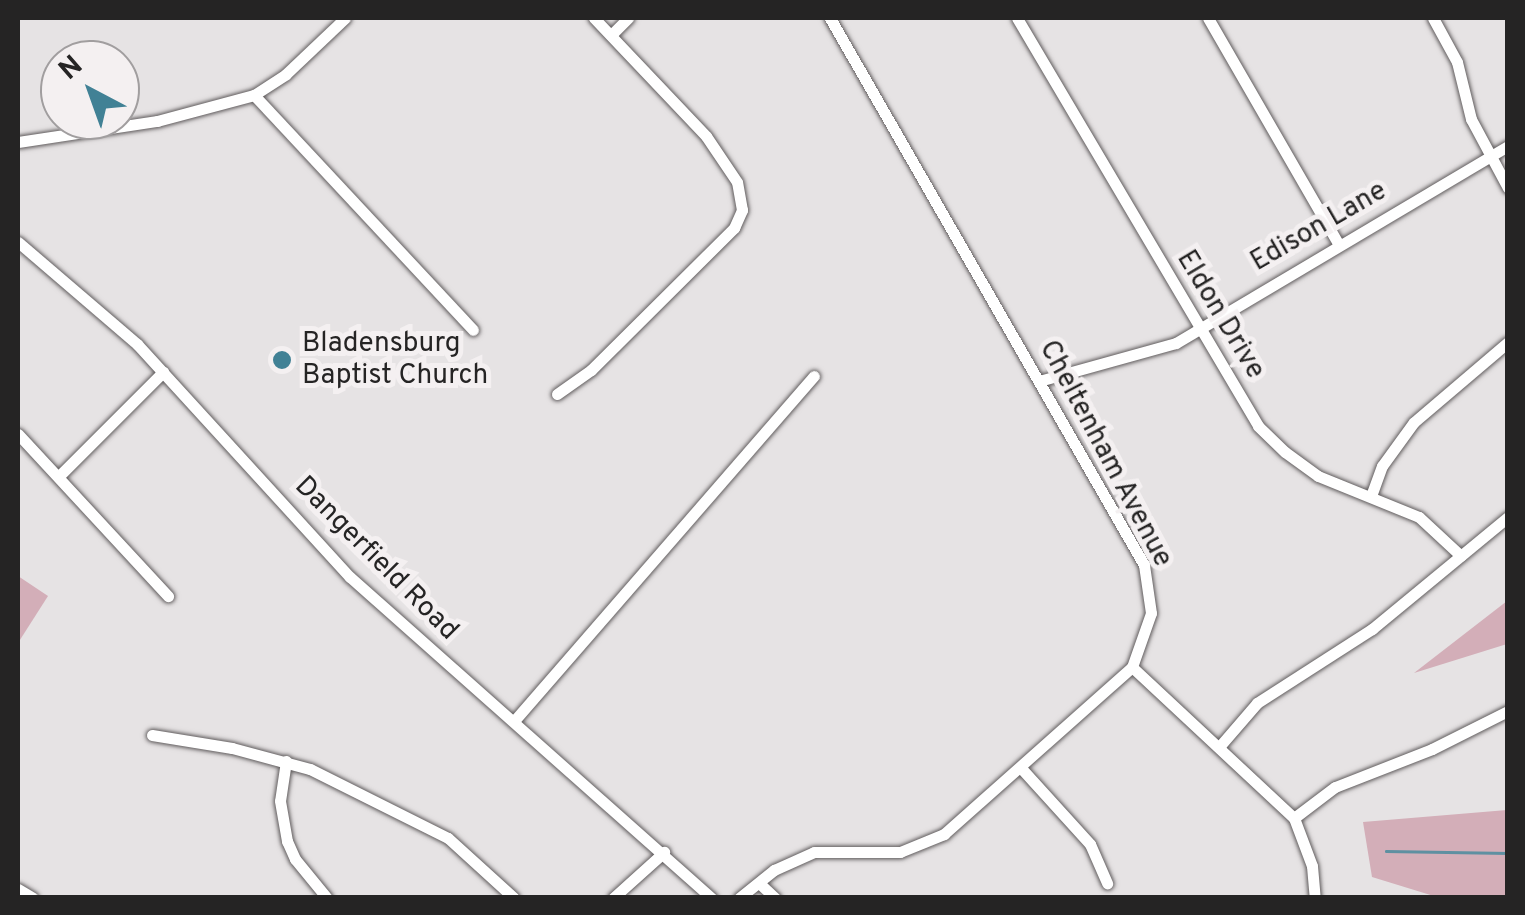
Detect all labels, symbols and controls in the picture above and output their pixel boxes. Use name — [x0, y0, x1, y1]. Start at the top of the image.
north arrow — [40, 40, 140, 140]
text: N — [52, 49, 91, 89]
street label: Edison Lane — [1245, 175, 1393, 279]
street label: Eldon Drive — [1169, 245, 1271, 385]
place label: Bladensburg Baptist Church — [302, 327, 488, 393]
street label: Cheltenham Avenue — [1031, 334, 1179, 574]
marker: Bladensburg Baptist Church — [271, 349, 293, 371]
street label: Dangerfield Road — [287, 470, 465, 648]

